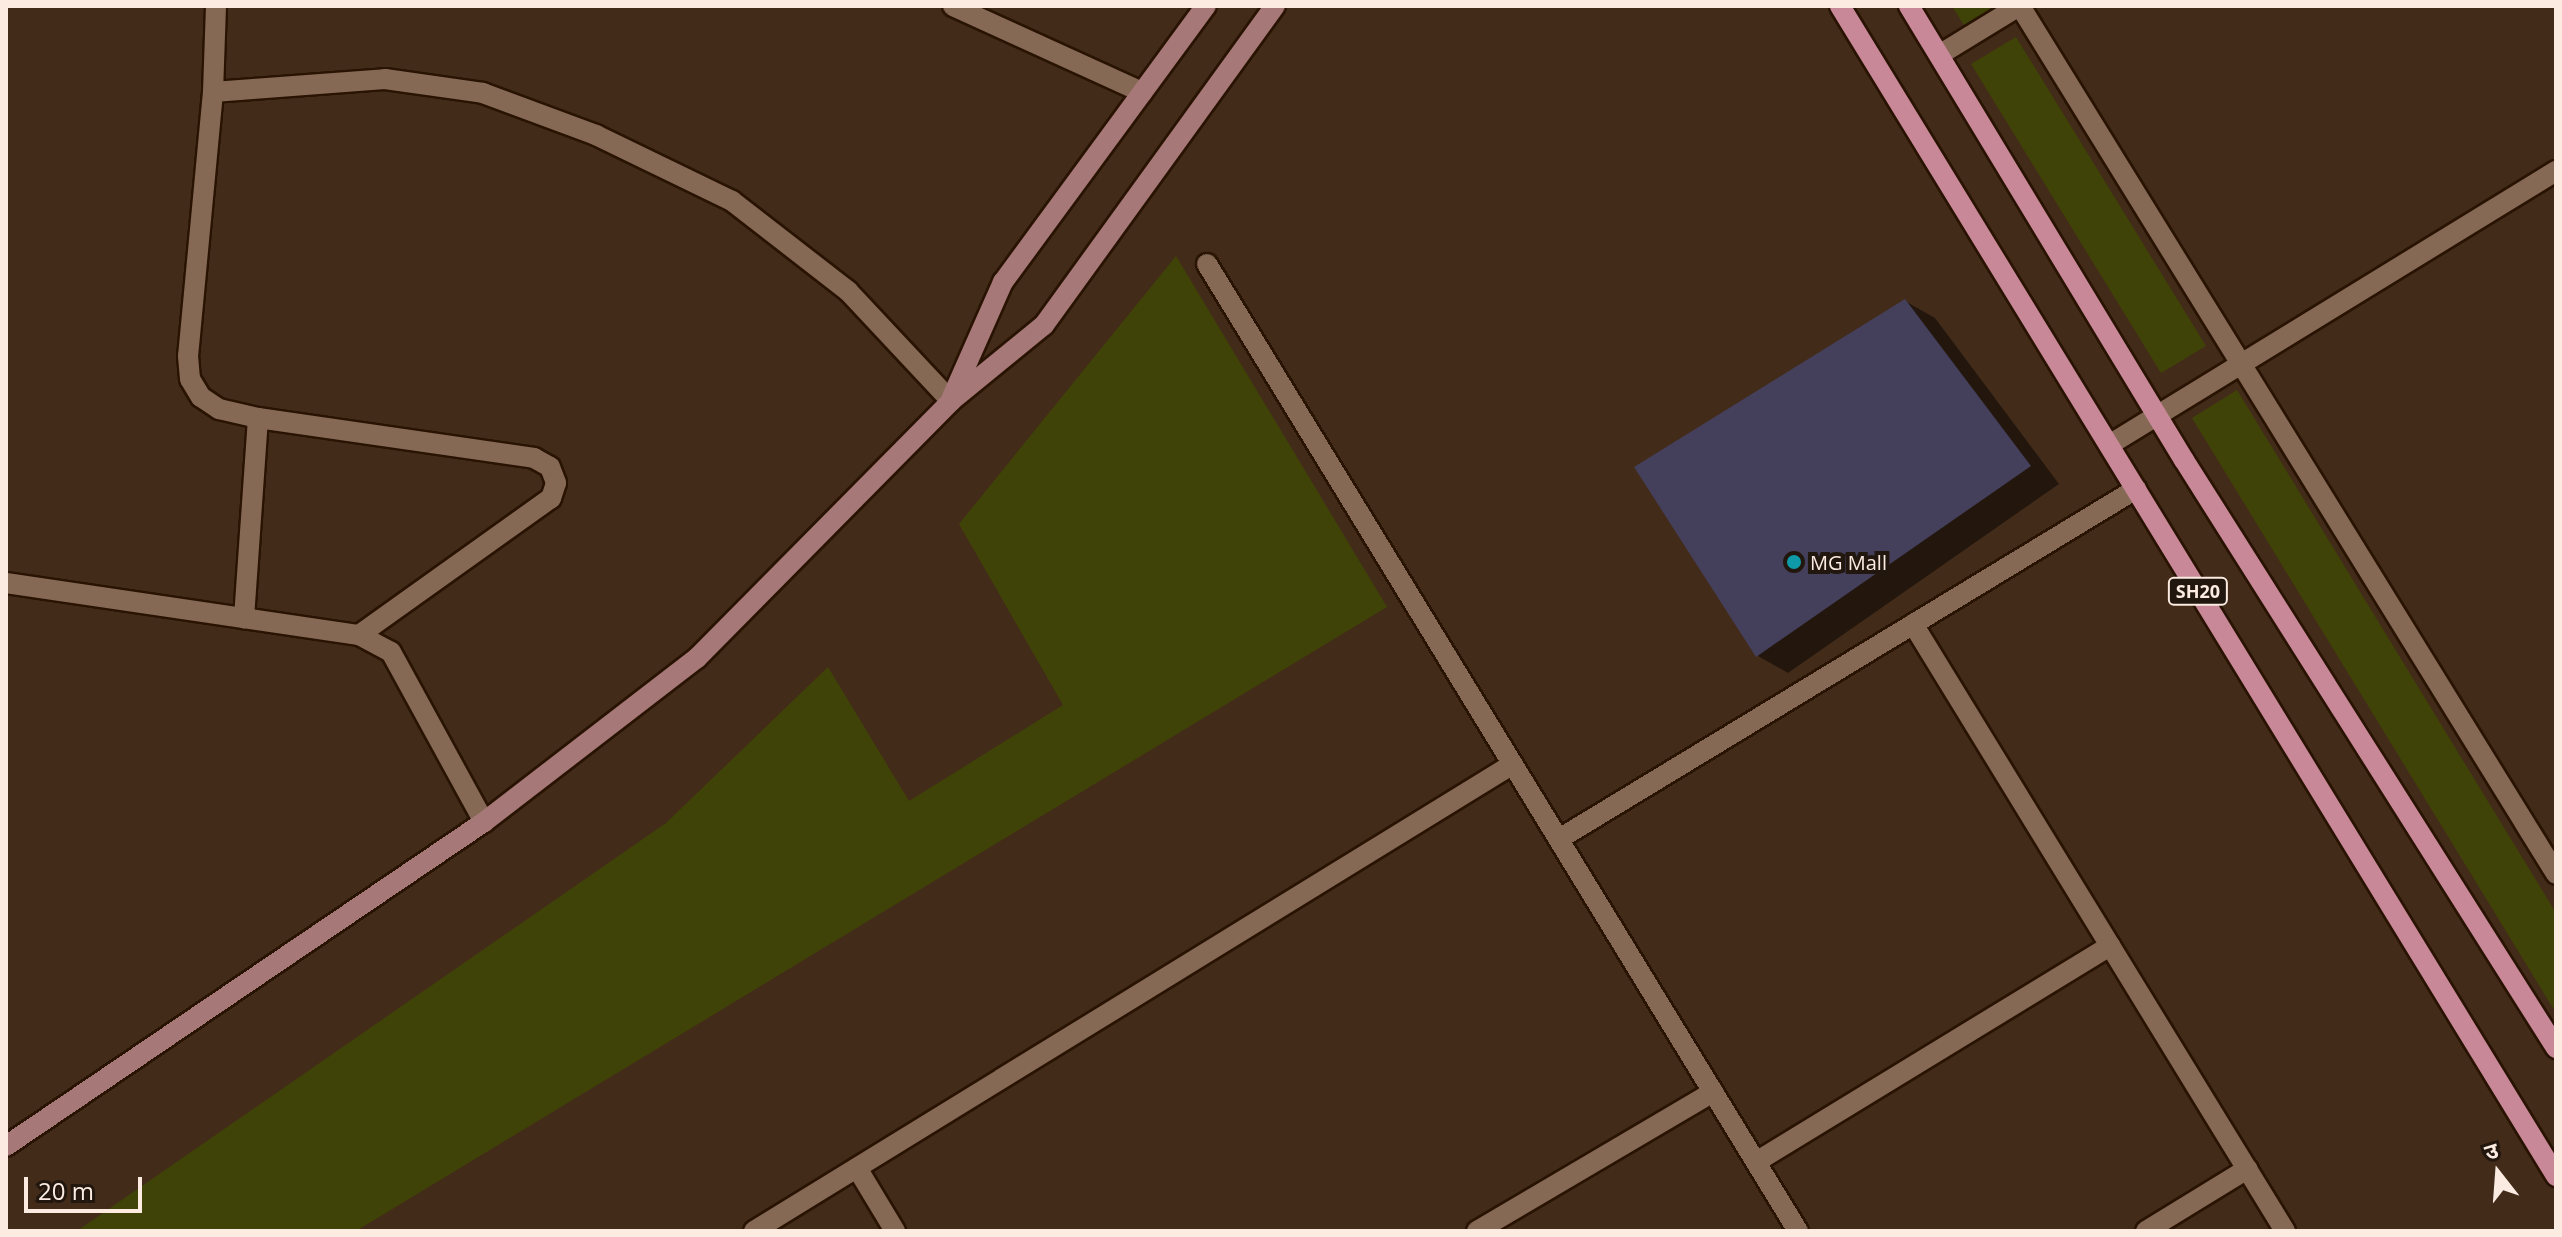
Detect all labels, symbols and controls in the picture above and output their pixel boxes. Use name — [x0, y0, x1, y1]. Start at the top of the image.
place label: MG Mall — [1810, 550, 1887, 574]
marker: MG Mall — [1785, 553, 1803, 571]
road number: SH20 — [2166, 577, 2230, 605]
north arrow — [2458, 1133, 2538, 1213]
text: उ — [2480, 1134, 2502, 1166]
scale bar — [28, 1161, 146, 1211]
text: 20 m — [38, 1174, 94, 1207]

